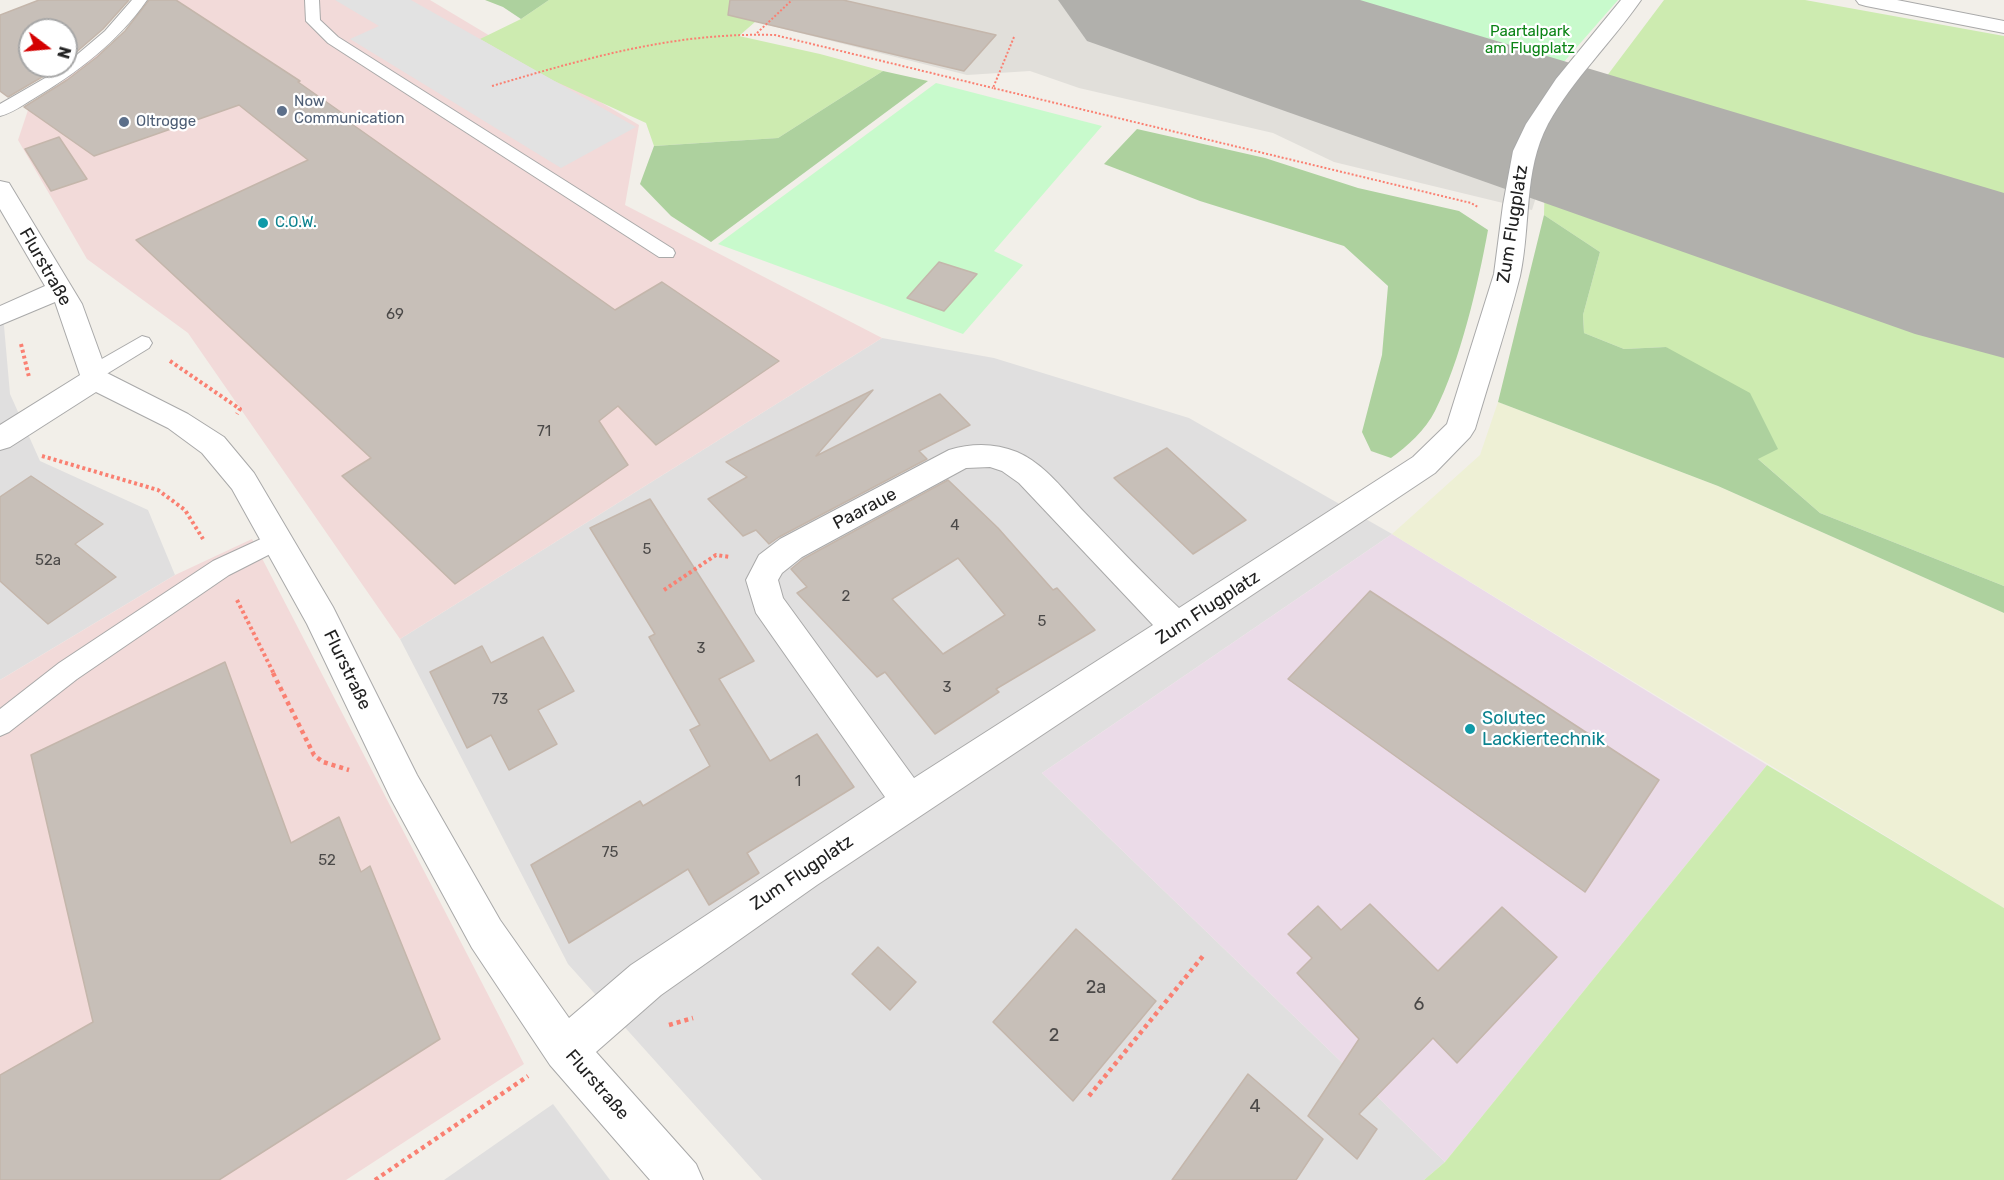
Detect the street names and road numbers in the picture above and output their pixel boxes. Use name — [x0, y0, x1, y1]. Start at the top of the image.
street label: Zum Flugplatz — [1493, 163, 1533, 285]
street label: Flurstraße — [14, 224, 76, 310]
street label: Paaraue — [830, 483, 900, 535]
street label: Zum Flugplatz — [1152, 566, 1264, 650]
street label: Flurstraße — [318, 627, 376, 713]
street label: Zum Flugplatz — [746, 831, 858, 915]
street label: Flurstraße — [561, 1045, 633, 1125]

